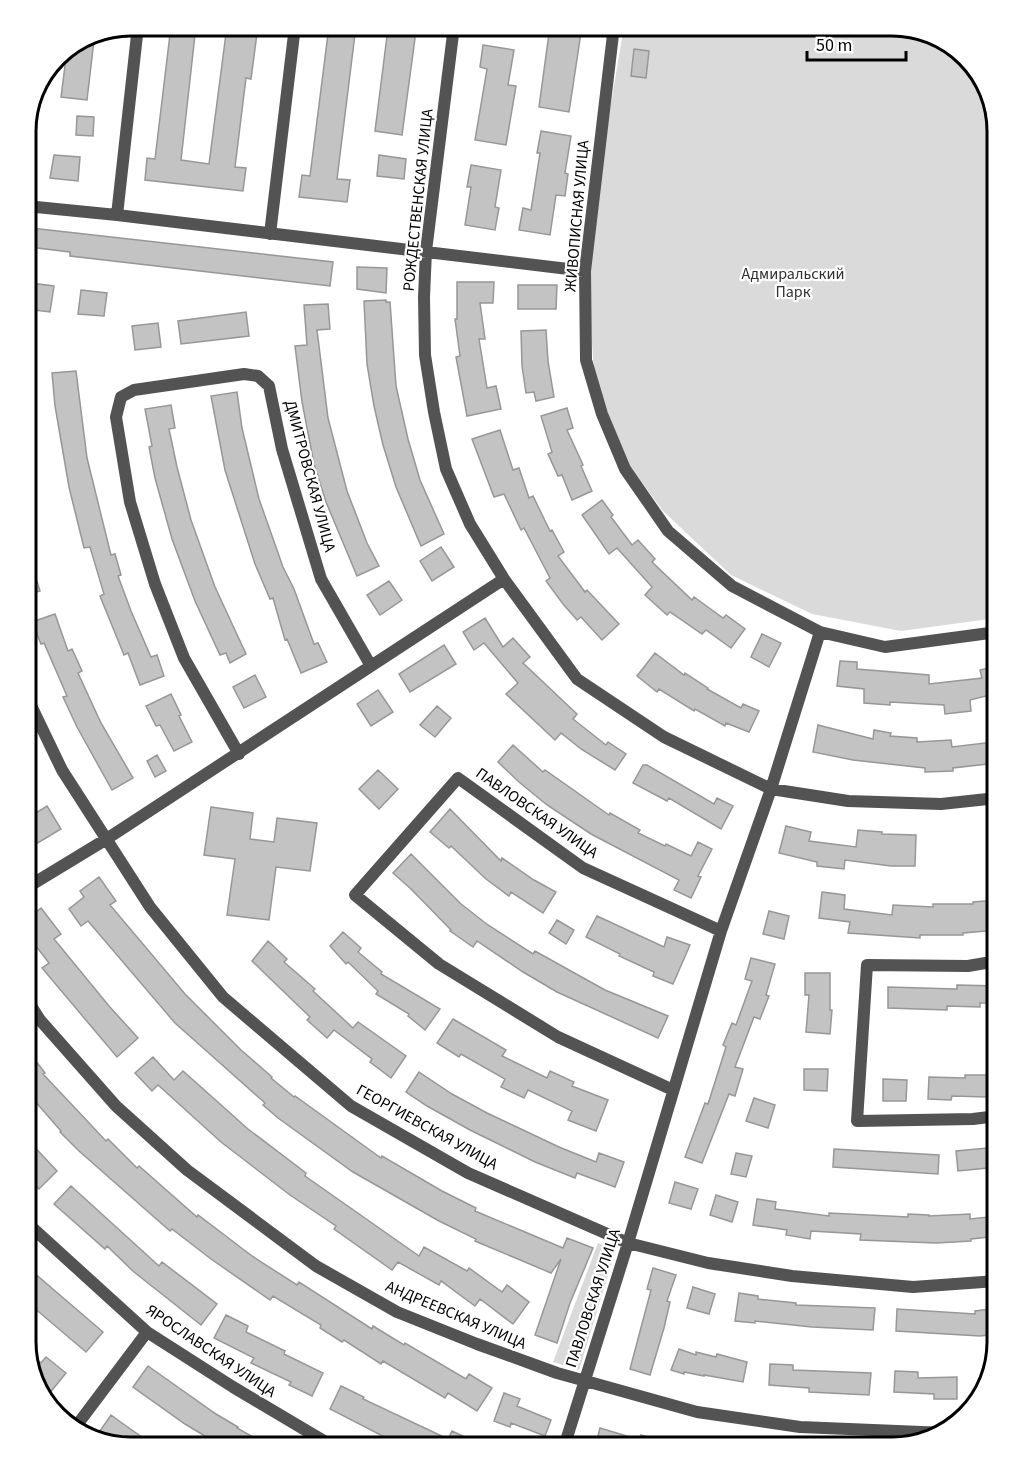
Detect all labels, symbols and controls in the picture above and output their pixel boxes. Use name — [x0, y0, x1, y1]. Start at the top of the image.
scale bar — [807, 24, 906, 62]
text: 50 m — [816, 33, 852, 58]
street label: РОЖДЕСТВЕНСКАЯ УЛИЦА — [397, 107, 439, 292]
street label: ЖИВОПИСНАЯ УЛИЦА — [559, 139, 595, 293]
park label: Адмиральский Парк — [741, 263, 845, 303]
street label: ДМИТРОВСКАЯ УЛИЦА — [279, 398, 341, 555]
street label: ПАВЛОВСКАЯ УЛИЦА — [471, 762, 603, 864]
street label: ГЕОРГИЕВСКАЯ УЛИЦА — [352, 1079, 502, 1175]
street label: ПАВЛОВСКАЯ УЛИЦА — [560, 1225, 626, 1370]
street label: АНДРЕЕВСКАЯ УЛИЦА — [382, 1275, 530, 1355]
street label: ЯРОСЛАВСКАЯ УЛИЦА — [142, 1299, 281, 1403]

